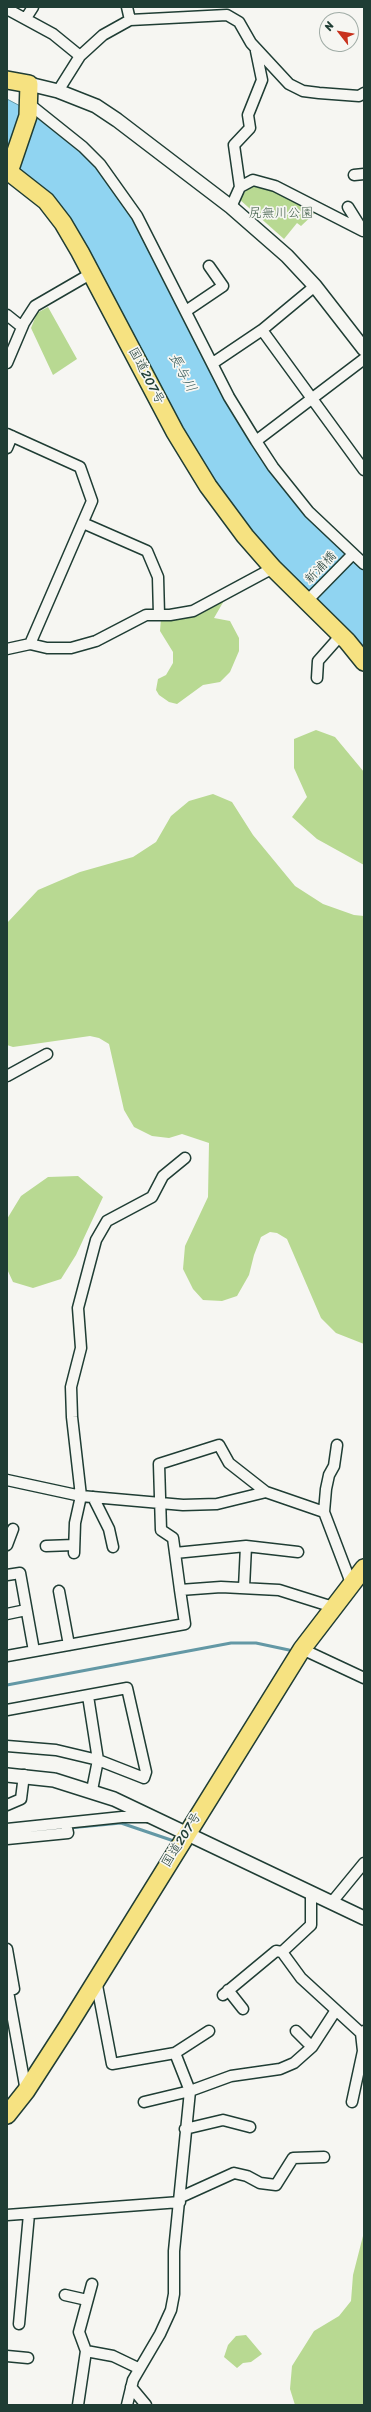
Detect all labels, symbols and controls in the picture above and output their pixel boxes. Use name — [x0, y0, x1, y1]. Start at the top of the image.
north arrow — [319, 12, 359, 52]
text: N — [319, 18, 339, 34]
park label: 尻無川公園 — [249, 206, 313, 222]
street label: 国道207号 — [125, 345, 167, 407]
water label: 長与川 — [165, 351, 199, 395]
street label: 新浦橋 — [302, 549, 340, 587]
street label: 国道207号 — [159, 1810, 205, 1870]

